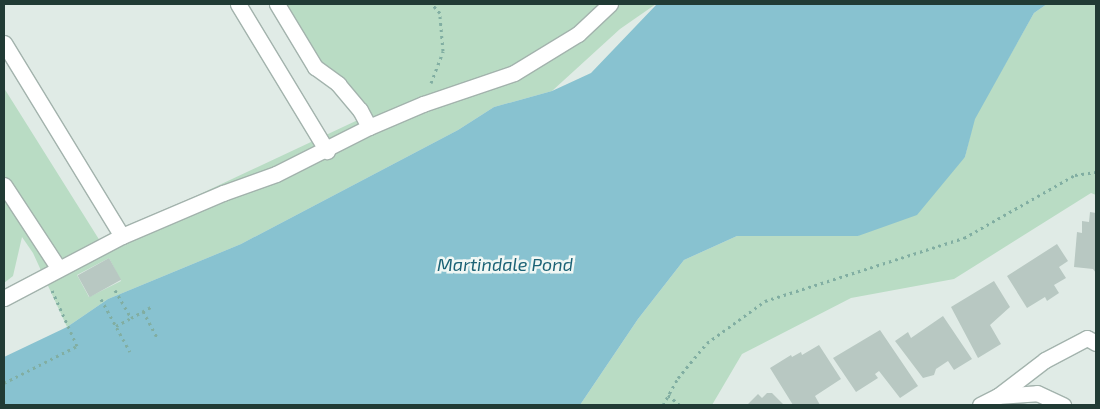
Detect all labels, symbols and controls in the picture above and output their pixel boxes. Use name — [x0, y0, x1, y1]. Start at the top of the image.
water label: Martindale Pond — [437, 253, 573, 275]

